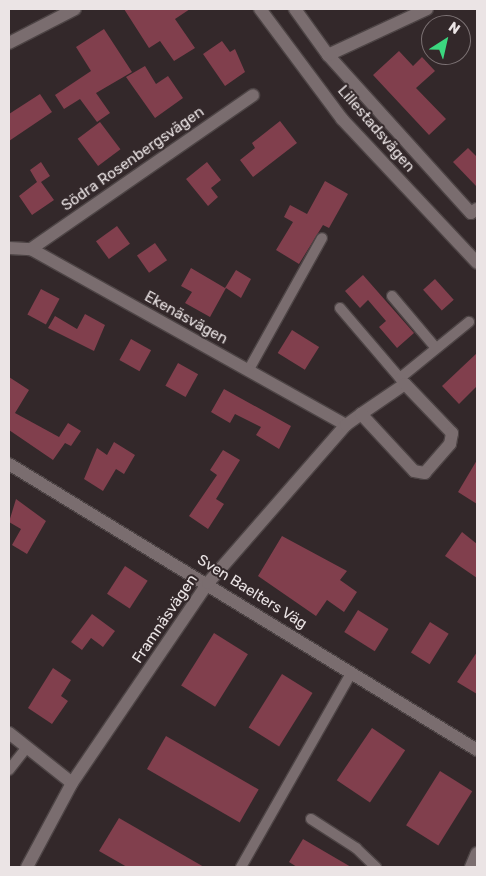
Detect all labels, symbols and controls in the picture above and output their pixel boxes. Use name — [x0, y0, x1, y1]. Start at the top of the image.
north arrow — [421, 15, 471, 65]
text: N — [445, 18, 463, 38]
street label: Lillestadsvägen — [334, 82, 418, 176]
street label: Södra Rosenbergsvägen — [58, 103, 208, 215]
street label: Ekenäsvägen — [141, 288, 231, 348]
street label: Sven Baelters Väg — [194, 551, 310, 633]
street label: Framnäsvägen — [129, 571, 201, 667]

